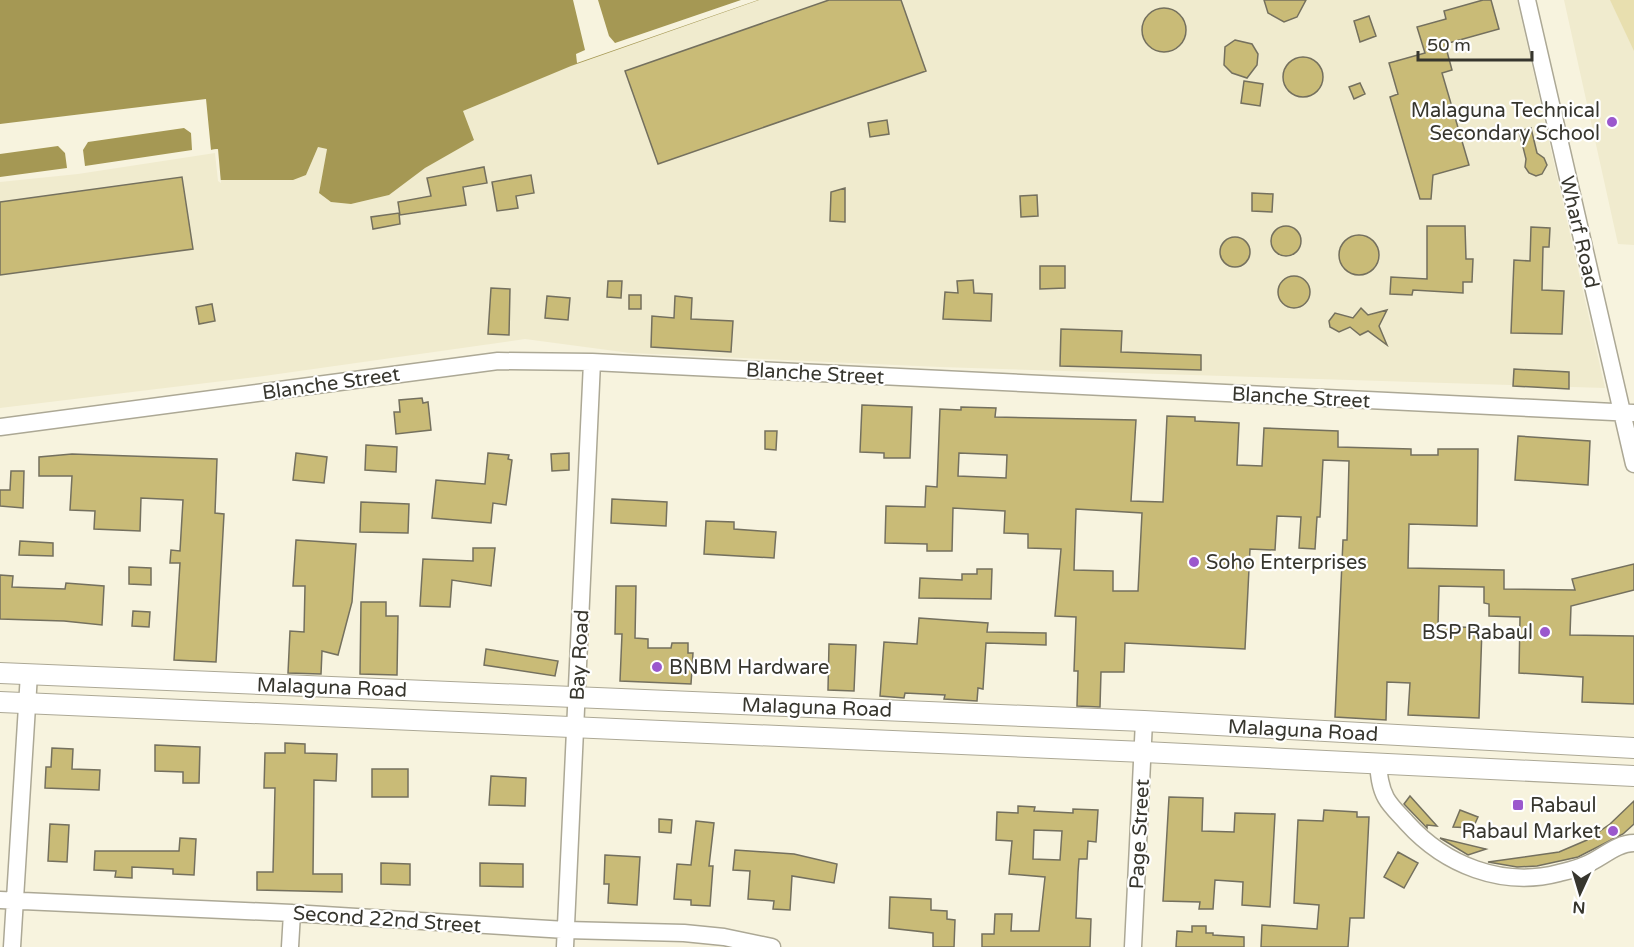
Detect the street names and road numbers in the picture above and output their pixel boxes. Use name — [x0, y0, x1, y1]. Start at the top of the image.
street label: Wharf Road — [1554, 174, 1604, 291]
street label: Blanche Street — [745, 358, 885, 390]
street label: Blanche Street — [261, 362, 402, 406]
street label: Blanche Street — [1231, 382, 1371, 414]
street label: Bay Road — [566, 609, 594, 701]
street label: Malaguna Road — [256, 673, 408, 703]
street label: Malaguna Road — [741, 693, 893, 723]
street label: Malaguna Road — [1227, 715, 1379, 747]
street label: Page Street — [1125, 778, 1155, 890]
street label: Second 22nd Street — [292, 901, 482, 939]

